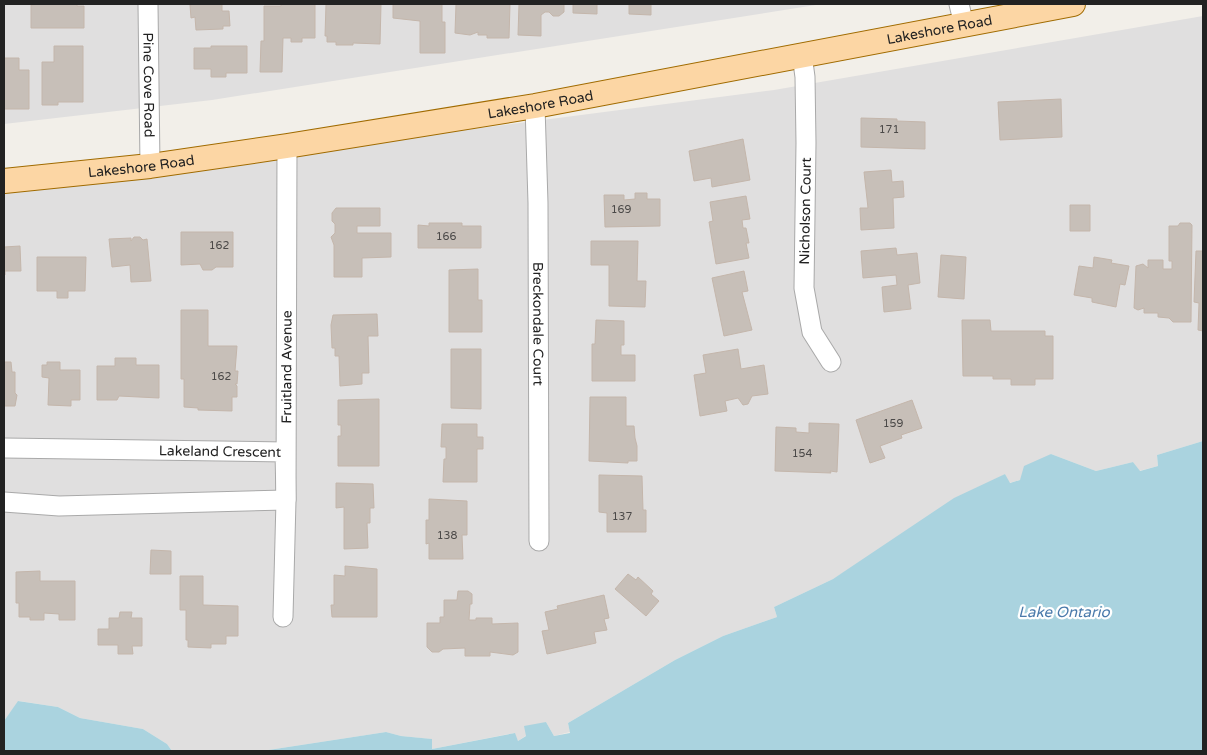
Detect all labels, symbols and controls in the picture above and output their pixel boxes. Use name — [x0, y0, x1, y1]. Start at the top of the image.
street label: Lakeshore Road — [885, 11, 994, 48]
street label: Pine Cove Road — [139, 32, 158, 138]
street label: Lakeshore Road — [486, 87, 595, 123]
house number: 171 — [879, 123, 899, 136]
street label: Lakeshore Road — [87, 152, 196, 181]
street label: Nicholson Court — [796, 157, 815, 265]
house number: 169 — [611, 203, 631, 216]
house number: 166 — [436, 230, 456, 243]
house number: 162 — [209, 239, 229, 252]
street label: Breckondale Court — [529, 262, 547, 387]
street label: Fruitland Avenue — [278, 310, 296, 424]
house number: 162 — [211, 370, 231, 383]
house number: 159 — [883, 417, 903, 430]
street label: Lakeland Crescent — [159, 442, 282, 461]
house number: 154 — [792, 447, 812, 460]
house number: 137 — [612, 510, 632, 523]
house number: 138 — [437, 529, 457, 542]
water label: Lake Ontario — [1018, 603, 1111, 621]

